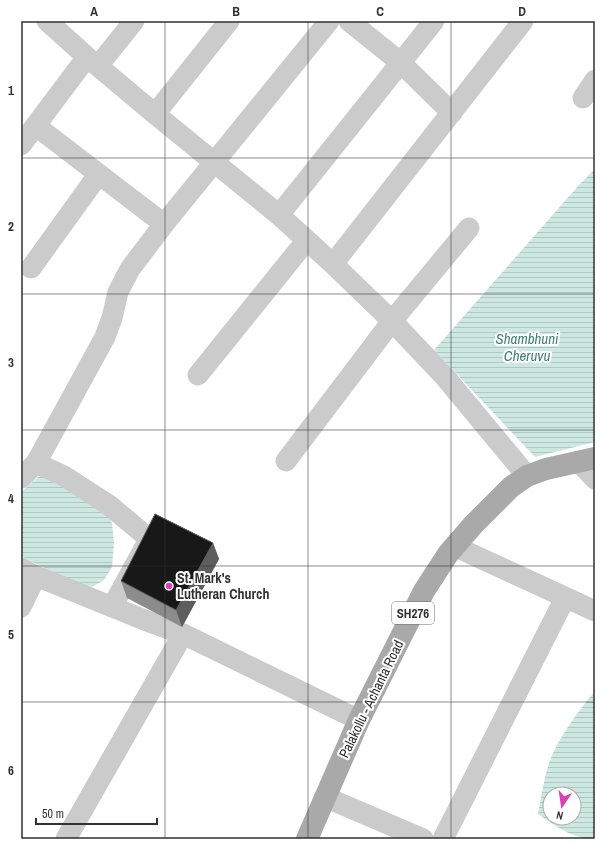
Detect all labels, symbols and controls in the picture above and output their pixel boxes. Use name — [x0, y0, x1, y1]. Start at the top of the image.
text: A — [90, 3, 98, 20]
text: B — [232, 3, 240, 20]
text: C — [376, 3, 384, 20]
text: D — [518, 3, 526, 20]
text: 1 — [8, 82, 14, 99]
text: 2 — [8, 218, 14, 235]
water label: Shambhuni Cheruvu — [496, 328, 559, 366]
text: 3 — [8, 354, 14, 371]
text: 4 — [8, 490, 14, 507]
place label: St. Mark's Lutheran Church — [177, 569, 269, 603]
marker: St. Mark's Lutheran Church — [164, 581, 174, 591]
road number: SH276 — [392, 602, 434, 624]
text: 5 — [8, 626, 14, 643]
street label: Palakollu - Achanta Road — [335, 637, 407, 761]
text: 6 — [8, 762, 14, 779]
north arrow — [542, 786, 582, 826]
scale bar — [36, 800, 157, 826]
text: 50 m — [42, 806, 64, 822]
text: N — [555, 808, 564, 823]

